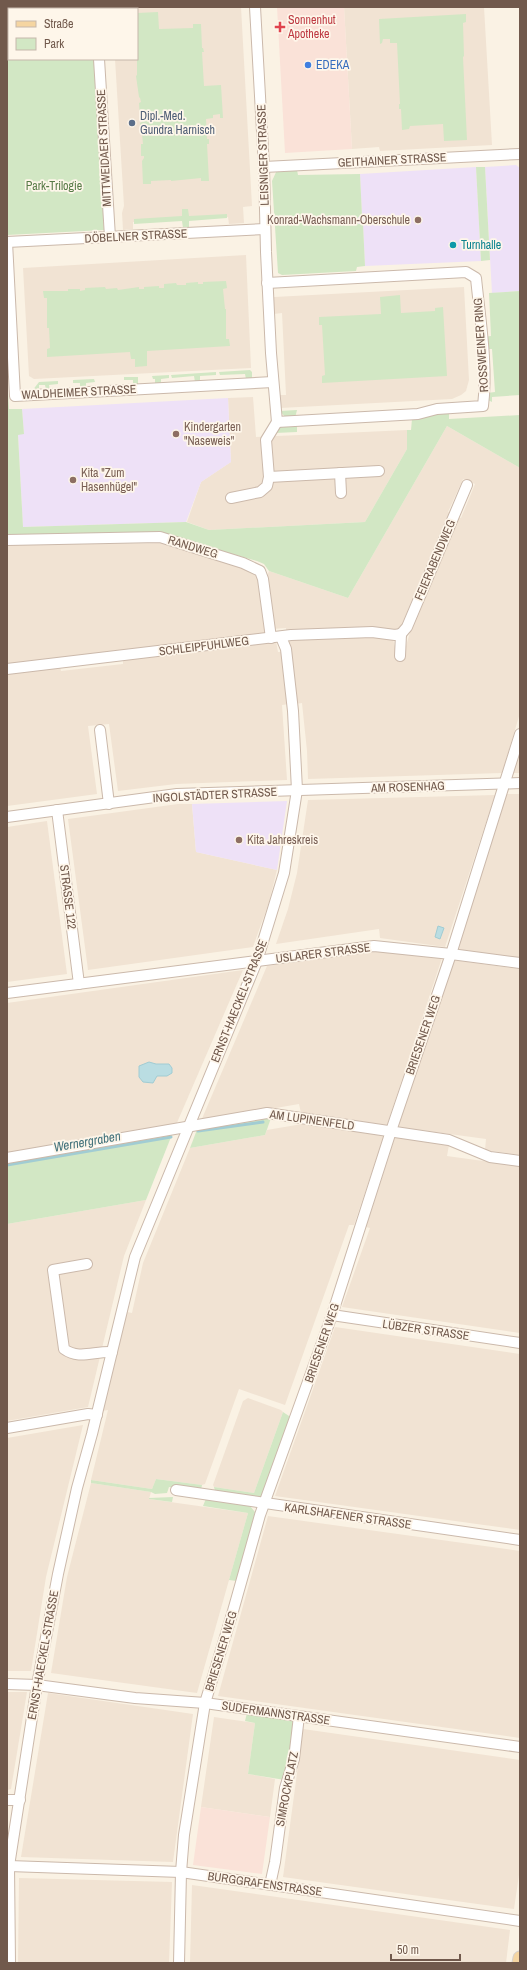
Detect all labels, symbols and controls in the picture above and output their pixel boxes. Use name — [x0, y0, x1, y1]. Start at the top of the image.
legend — [8, 8, 138, 60]
place label: Sonnenhut Apotheke — [287, 12, 336, 42]
text: Straße — [44, 16, 74, 32]
marker: Sonnenhut Apotheke — [275, 22, 285, 32]
text: Park — [44, 36, 64, 52]
place label: EDEKA — [316, 57, 350, 73]
marker: EDEKA — [303, 60, 313, 70]
street label: MITTWEIDAER STRASSE — [93, 89, 115, 207]
street label: LEISNIGER STRASSE — [253, 104, 273, 206]
place label: Dipl.-Med. Gundra Harnisch — [140, 108, 215, 138]
marker: Dipl.-Med. Gundra Harnisch — [127, 118, 137, 128]
street label: GEITHAINER STRASSE — [337, 149, 447, 171]
park label: Park-Trilogie — [26, 178, 82, 194]
place label: Konrad-Wachsmann-Oberschule — [267, 212, 410, 228]
marker: Konrad-Wachsmann-Oberschule — [413, 215, 423, 225]
street label: DÖBELNER STRASSE — [84, 224, 188, 247]
place label: Turnhalle — [461, 237, 501, 253]
marker: Turnhalle — [448, 240, 458, 250]
street label: ROSSWEINER RING — [470, 297, 492, 393]
street label: WALDHEIMER STRASSE — [21, 381, 137, 403]
place label: Kindergarten "Naseweis" — [184, 419, 241, 449]
marker: Kindergarten "Naseweis" — [171, 429, 181, 439]
place label: Kita "Zum Hasenhügel" — [81, 465, 138, 495]
marker: Kita "Zum Hasenhügel" — [68, 475, 78, 485]
street label: FEIERABENDWEG — [411, 517, 459, 603]
street label: RANDWEG — [166, 532, 220, 562]
street label: SCHLEIPFUHLWEG — [158, 633, 250, 659]
street label: AM ROSENHAG — [370, 778, 445, 796]
street label: INGOLSTÄDTER STRASSE — [152, 784, 278, 806]
place label: Kita Jahreskreis — [247, 832, 318, 848]
marker: Kita Jahreskreis — [234, 835, 244, 845]
street label: STRASSE 122 — [56, 864, 80, 930]
street label: ERNST-HAECKEL-STRASSE — [207, 937, 271, 1065]
street label: USLARER STRASSE — [275, 939, 371, 967]
street label: BRIESENER WEG — [402, 993, 444, 1077]
street label: AM LUPINENFELD — [268, 1106, 355, 1134]
water label: Wernergraben — [52, 1127, 122, 1156]
street label: BRIESENER WEG — [301, 1301, 343, 1385]
street label: LÜBZER STRASSE — [382, 1315, 471, 1344]
street label: KARLSHAFENER STRASSE — [284, 1499, 412, 1533]
street label: ERNST-HAECKEL-STRASSE — [24, 1589, 62, 1721]
street label: BRIESENER WEG — [201, 1609, 241, 1693]
street label: SUDERMANNSTRASSE — [221, 1697, 331, 1729]
street label: SIMROCKPLATZ — [272, 1750, 302, 1828]
street label: BURGGRAFENSTRASSE — [207, 1868, 323, 1900]
scale bar — [391, 1936, 460, 1962]
text: 50 m — [397, 1942, 419, 1958]

